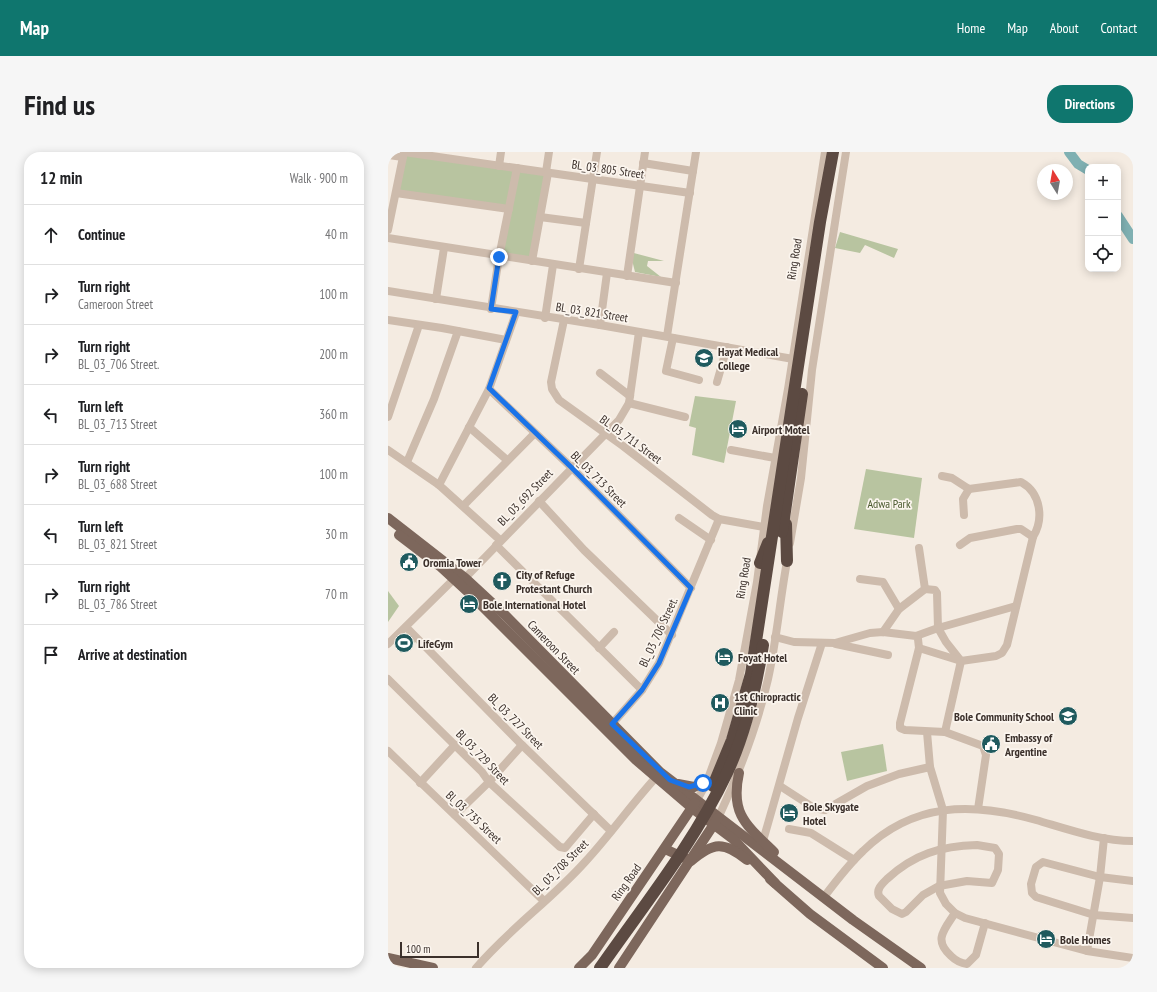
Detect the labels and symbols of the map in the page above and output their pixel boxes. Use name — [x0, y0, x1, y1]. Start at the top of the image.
street label: BL_03_805 Street — [571, 156, 646, 182]
north arrow — [1037, 164, 1073, 200]
street label: Ring Road — [783, 237, 805, 281]
route end — [490, 248, 508, 266]
street label: BL_03_821 Street — [555, 299, 630, 325]
place label: Hayat Medical College — [718, 344, 778, 373]
school or university icon: Hayat Medical College — [693, 347, 715, 369]
street label: BL_03_711 Street — [597, 411, 666, 467]
hotel icon: Airport Motel — [727, 418, 749, 440]
place label: Airport Motel — [751, 422, 810, 437]
street label: BL_03_713 Street — [568, 448, 631, 511]
street label: BL_03_692 Street — [494, 465, 556, 528]
park label: Adwa Park — [867, 496, 911, 511]
public building icon: Oromia Tower — [398, 551, 420, 573]
place label: Oromia Tower — [423, 555, 482, 570]
street label: Ring Road — [732, 556, 754, 600]
place label: City of Refuge Protestant Church — [516, 567, 592, 596]
church icon: City of Refuge Protestant Church — [491, 570, 513, 592]
hotel icon: Bole International Hotel — [458, 593, 480, 615]
street label: BL_03_706 Street. — [635, 595, 681, 669]
place label: Bole International Hotel — [483, 597, 586, 612]
street label: Cameroon Street — [525, 617, 584, 678]
sports icon: LifeGym — [393, 632, 415, 654]
place label: LifeGym — [418, 636, 453, 651]
hotel icon: Foyat Hotel — [713, 646, 735, 668]
place label: Foyat Hotel — [738, 650, 787, 665]
place label: 1st Chiropractic Clinic — [734, 689, 801, 718]
street label: BL_03_727 Street — [485, 690, 547, 752]
hospital icon: 1st Chiropractic Clinic — [709, 692, 731, 714]
school or university icon: Bole Community School — [1057, 705, 1079, 727]
place label: Bole Community School — [954, 709, 1054, 724]
street label: Bl_03_729 Street — [453, 726, 513, 788]
place label: Embassy of Argentine — [1004, 730, 1053, 759]
public building icon: Embassy of Argentine — [980, 733, 1002, 755]
route start — [694, 774, 712, 792]
street label: Bl_03_735 Street — [443, 787, 506, 847]
place label: Bole Skygate Hotel — [803, 799, 859, 828]
hotel icon: Bole Skygate Hotel — [778, 802, 800, 824]
street label: BL_03_708 Street — [529, 835, 592, 898]
street label: Ring Road — [608, 861, 644, 903]
hotel icon: Bole Homes — [1035, 928, 1057, 950]
place label: Bole Homes — [1060, 932, 1111, 947]
scale bar — [400, 940, 479, 959]

